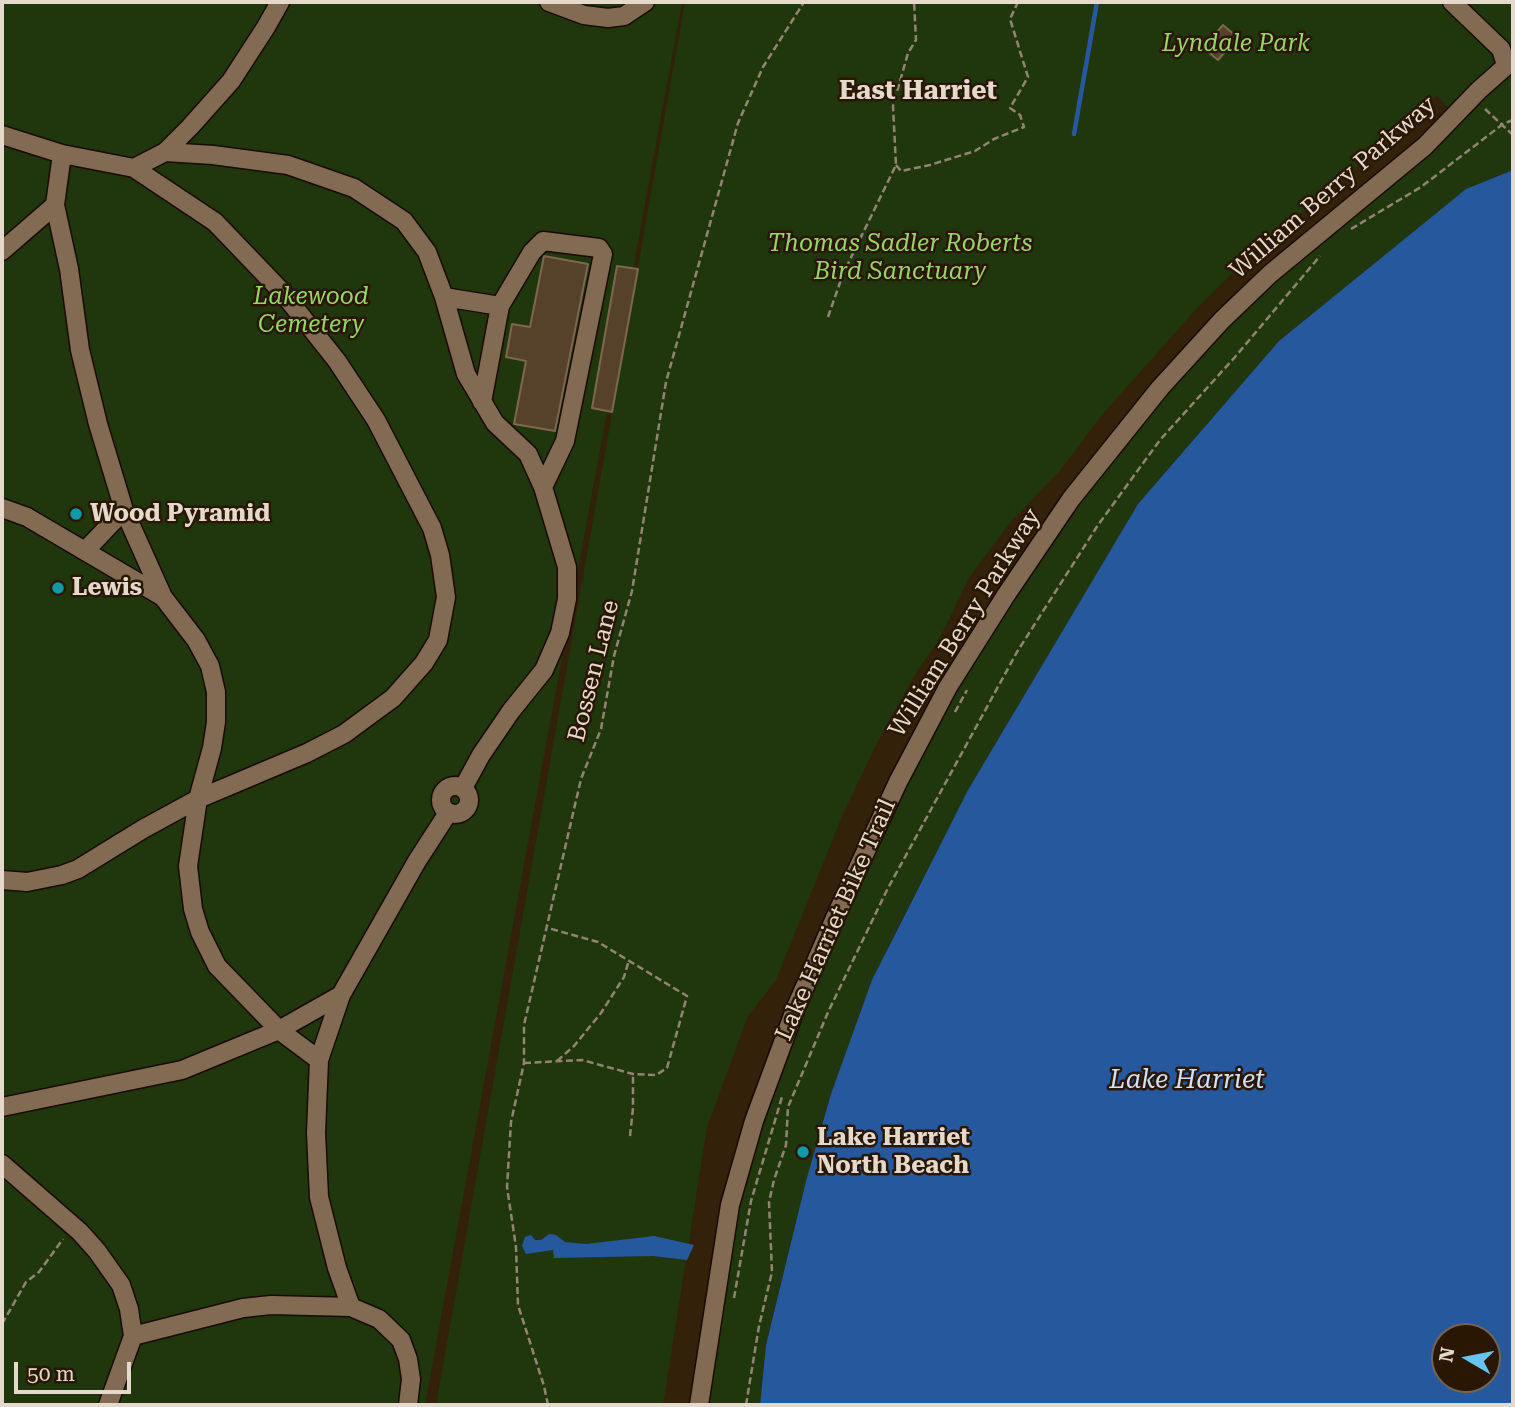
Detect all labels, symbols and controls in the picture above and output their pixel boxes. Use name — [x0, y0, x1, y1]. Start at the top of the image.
park label: Lyndale Park — [1162, 30, 1310, 58]
district label: East Harriet — [839, 75, 997, 107]
street label: William Berry Parkway — [1224, 91, 1442, 285]
park label: Thomas Sadler Roberts Bird Sanctuary — [768, 230, 1032, 286]
park label: Lakewood Cemetery — [253, 283, 369, 339]
place label: Wood Pyramid — [90, 500, 270, 528]
street label: William Berry Parkway — [883, 503, 1047, 743]
marker: Wood Pyramid — [68, 506, 84, 522]
place label: Lewis — [72, 574, 142, 602]
marker: Lewis — [50, 580, 66, 596]
street label: Bossen Lane — [562, 597, 626, 745]
street label: Lake Harriet Bike Trail — [770, 795, 902, 1045]
water label: Lake Harriet — [1109, 1064, 1265, 1096]
place label: Lake Harriet North Beach — [817, 1124, 970, 1180]
marker: Lake Harriet North Beach — [795, 1144, 811, 1160]
north arrow — [1431, 1323, 1501, 1393]
text: N — [1434, 1345, 1459, 1364]
scale bar — [18, 1348, 135, 1392]
text: 50 m — [27, 1362, 75, 1386]

